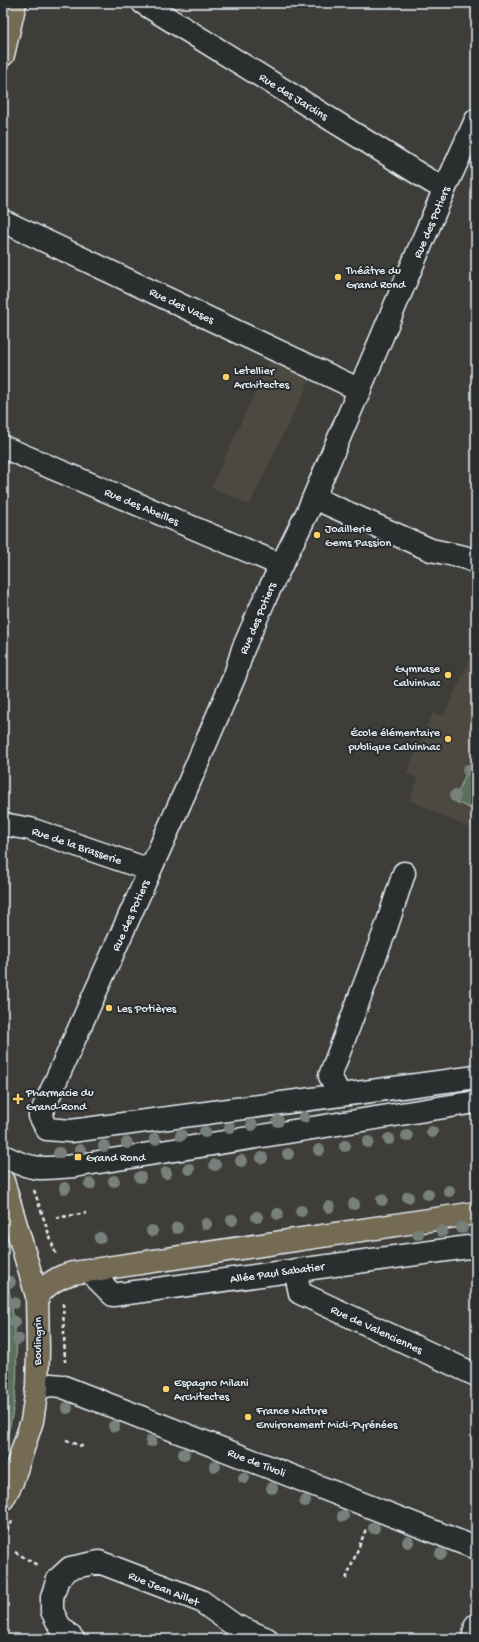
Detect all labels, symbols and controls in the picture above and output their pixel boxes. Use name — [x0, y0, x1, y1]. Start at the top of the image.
street label: Rue des Jardins — [256, 71, 330, 125]
street label: Rue des Potiers — [411, 184, 454, 261]
place label: Théâtre du Grand Rond — [345, 265, 406, 293]
marker: Théâtre du Grand Rond — [333, 272, 343, 282]
street label: Rue des Vases — [147, 286, 216, 328]
place label: Letellier Architectes — [234, 365, 290, 393]
marker: Letellier Architectes — [221, 372, 231, 382]
street label: Rue des Abeilles — [102, 486, 181, 530]
place label: Joaillerie Gems Passion — [325, 523, 391, 551]
marker: Joaillerie Gems Passion — [312, 530, 322, 540]
street label: Rue des Potiers — [237, 580, 280, 657]
place label: Gymnase Calvinhac — [393, 663, 441, 691]
marker: Gymnase Calvinhac — [443, 670, 453, 680]
place label: École élémentaire publique Calvinhac — [347, 727, 441, 755]
marker: École élémentaire publique Calvinhac — [443, 734, 453, 744]
street label: Rue de la Brasserie — [29, 825, 124, 869]
street label: Rue des Potiers — [110, 877, 154, 954]
marker: Les Potières — [104, 1003, 114, 1013]
place label: Les Potières — [117, 1003, 177, 1017]
place label: Pharmacie du Grand-Rond — [25, 1087, 94, 1115]
marker: Pharmacie du Grand-Rond — [13, 1094, 23, 1104]
marker: Grand Rond — [73, 1152, 83, 1162]
place label: Grand Rond — [86, 1152, 146, 1166]
street label: Allée Paul Sabatier — [229, 1260, 327, 1288]
street label: Rue de Valenciennes — [328, 1303, 425, 1358]
street label: Boulingrin — [32, 1317, 46, 1366]
place label: Espagno Milani Architectes — [174, 1377, 249, 1405]
marker: Espagno Milani Architectes — [161, 1384, 171, 1394]
place label: France Nature Environement Midi-Pyrénées — [255, 1405, 398, 1433]
marker: France Nature Environement Midi-Pyrénées — [243, 1412, 253, 1422]
street label: Rue de Tivoli — [225, 1446, 288, 1481]
street label: Rue Jean Aillet — [126, 1569, 202, 1611]

